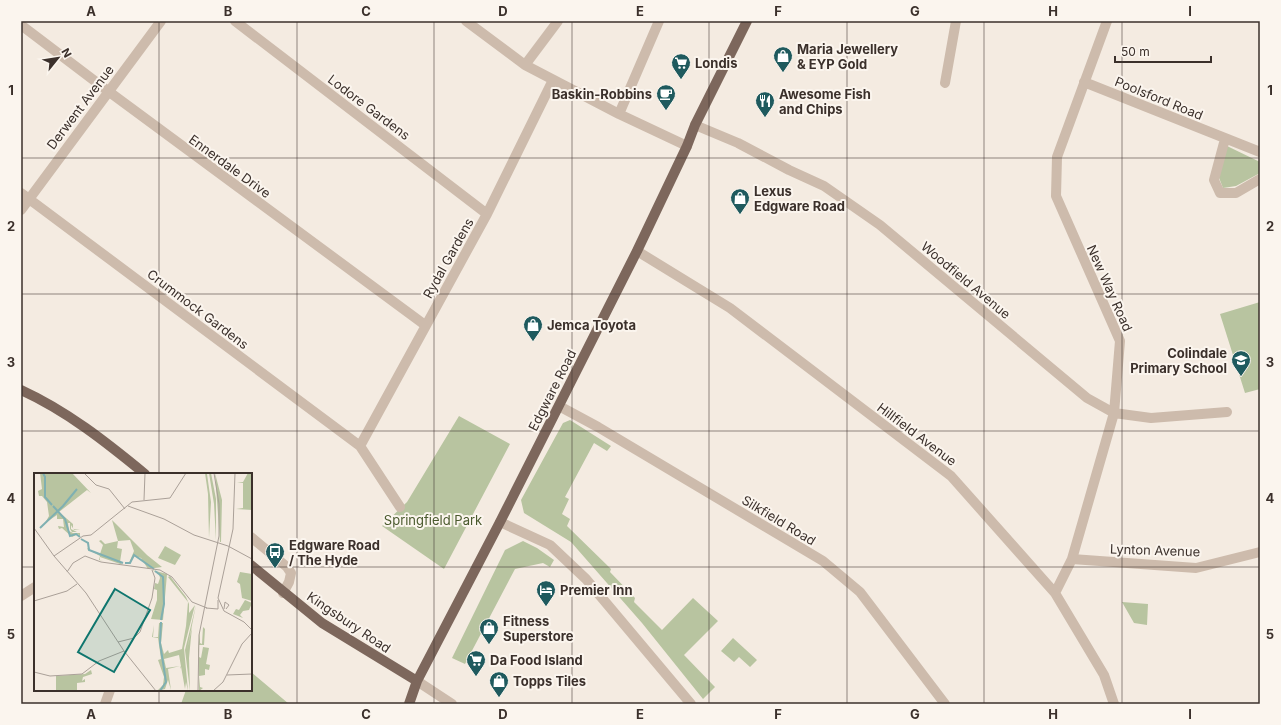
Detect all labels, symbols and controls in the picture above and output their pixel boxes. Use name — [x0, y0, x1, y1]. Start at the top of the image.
text: A — [86, 3, 96, 19]
text: B — [224, 3, 233, 19]
text: C — [361, 3, 371, 19]
text: D — [498, 3, 508, 19]
text: E — [636, 3, 644, 19]
text: F — [774, 3, 782, 19]
text: G — [910, 3, 920, 19]
text: H — [1048, 3, 1058, 19]
text: I — [1188, 3, 1192, 19]
north arrow — [38, 38, 78, 78]
scale bar — [1115, 38, 1211, 64]
place label: Maria Jewellery & EYP Gold — [797, 41, 898, 72]
text: 50 m — [1121, 44, 1150, 59]
shop icon: Maria Jewellery & EYP Gold — [772, 45, 794, 73]
text: N — [59, 46, 75, 60]
supermarket icon: Londis — [670, 52, 692, 80]
place label: Londis — [695, 55, 737, 71]
street label: Derwent Avenue — [43, 62, 117, 152]
street label: Lodore Gardens — [325, 71, 413, 143]
street label: Poolsford Road — [1113, 73, 1205, 123]
text: 1 — [8, 82, 14, 98]
text: 1 — [1267, 82, 1273, 98]
cafe icon: Baskin-Robbins — [655, 83, 677, 111]
place label: Baskin-Robbins — [552, 86, 652, 102]
place label: Awesome Fish and Chips — [779, 86, 871, 117]
restaurant icon: Awesome Fish and Chips — [754, 90, 776, 118]
street label: Ennerdale Drive — [186, 131, 274, 201]
place label: Lexus Edgware Road — [754, 183, 845, 214]
shop icon: Lexus Edgware Road — [729, 187, 751, 215]
street label: Rydal Gardens — [419, 215, 477, 301]
text: 2 — [7, 218, 15, 234]
text: 2 — [1266, 218, 1274, 234]
street label: Woodfield Avenue — [918, 238, 1014, 322]
street label: New Way Road — [1084, 242, 1136, 334]
street label: Crummock Gardens — [144, 266, 252, 352]
shop icon: Jemca Toyota — [522, 314, 544, 342]
place label: Jemca Toyota — [547, 317, 636, 333]
place label: Colindale Primary School — [1130, 345, 1227, 376]
street label: Edgware Road — [525, 347, 579, 433]
school or university icon: Colindale Primary School — [1230, 349, 1252, 377]
text: 3 — [7, 354, 15, 370]
text: 3 — [1266, 354, 1274, 370]
street label: Hillfield Avenue — [874, 399, 960, 469]
inset map — [34, 473, 252, 691]
text: 4 — [7, 490, 16, 506]
text: 4 — [1266, 490, 1275, 506]
street label: Silkfield Road — [739, 492, 819, 548]
park label: Springfield Park — [384, 512, 482, 528]
place label: Edgware Road / The Hyde — [289, 537, 380, 568]
street label: Lynton Avenue — [1110, 540, 1200, 560]
bus stop icon: Edgware Road / The Hyde — [264, 541, 286, 569]
hotel icon: Premier Inn — [535, 579, 557, 607]
place label: Premier Inn — [560, 582, 632, 598]
street label: Kingsbury Road — [304, 588, 394, 656]
place label: Fitness Superstore — [503, 613, 574, 644]
shop icon: Fitness Superstore — [478, 617, 500, 645]
text: 5 — [7, 626, 15, 642]
text: 5 — [1266, 626, 1274, 642]
supermarket icon: Da Food Island — [465, 649, 487, 677]
place label: Da Food Island — [490, 652, 583, 668]
shop icon: Topps Tiles — [488, 670, 510, 698]
place label: Topps Tiles — [513, 673, 586, 689]
text: A — [86, 706, 96, 722]
text: B — [224, 706, 233, 722]
text: C — [361, 706, 371, 722]
text: D — [498, 706, 508, 722]
text: E — [636, 706, 644, 722]
text: F — [774, 706, 782, 722]
text: G — [910, 706, 920, 722]
text: H — [1048, 706, 1058, 722]
text: I — [1188, 706, 1192, 722]

